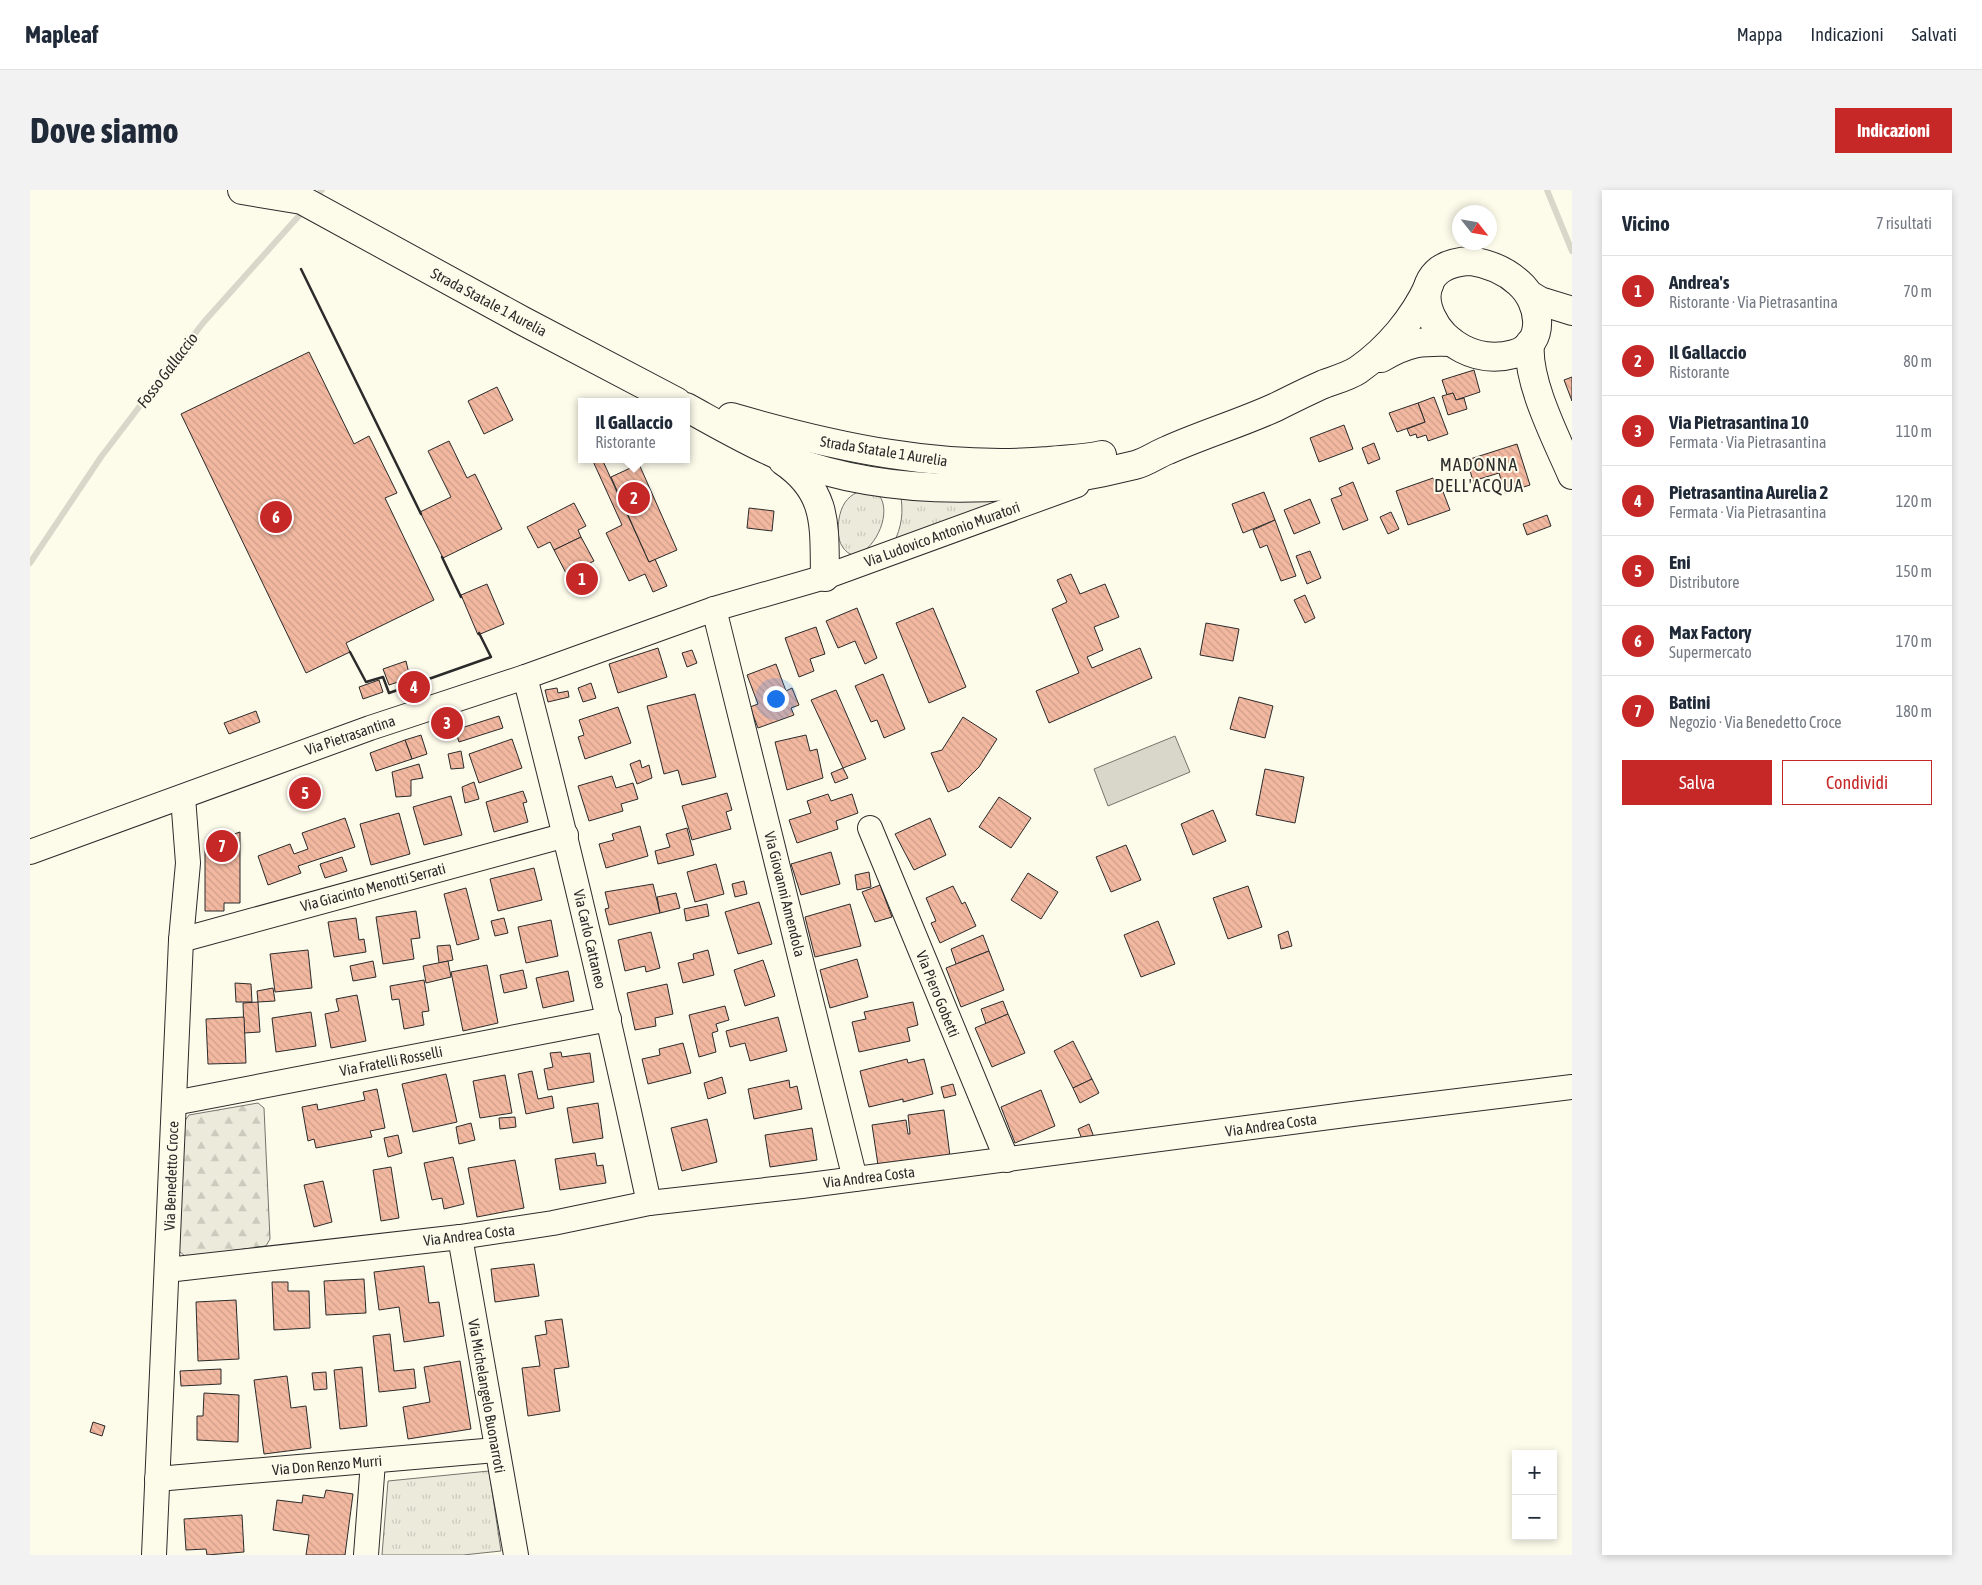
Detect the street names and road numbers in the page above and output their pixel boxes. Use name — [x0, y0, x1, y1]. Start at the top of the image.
street label: Strada Statale 1 Aurelia — [428, 264, 550, 340]
street label: Strada Statale 1 Aurelia — [819, 433, 949, 469]
street label: Via Ludovico Antonio Muratori — [862, 498, 1022, 570]
street label: Via Pietrasantina — [303, 712, 397, 758]
street label: Via Giovanni Amendola — [761, 830, 809, 958]
street label: Via Giacinto Menotti Serrati — [299, 859, 447, 915]
street label: Via Carlo Cattaneo — [570, 888, 610, 990]
street label: Via Piero Gobetti — [913, 948, 963, 1040]
street label: Via Fratelli Rosselli — [338, 1043, 444, 1079]
street label: Via Andrea Costa — [1224, 1110, 1318, 1140]
street label: Via Benedetto Croce — [161, 1121, 181, 1231]
street label: Via Andrea Costa — [822, 1163, 916, 1191]
street label: Via Andrea Costa — [422, 1221, 516, 1249]
street label: Via Michelangelo Buonarroti — [465, 1318, 509, 1474]
street label: Via Don Renzo Murri — [271, 1452, 383, 1478]

